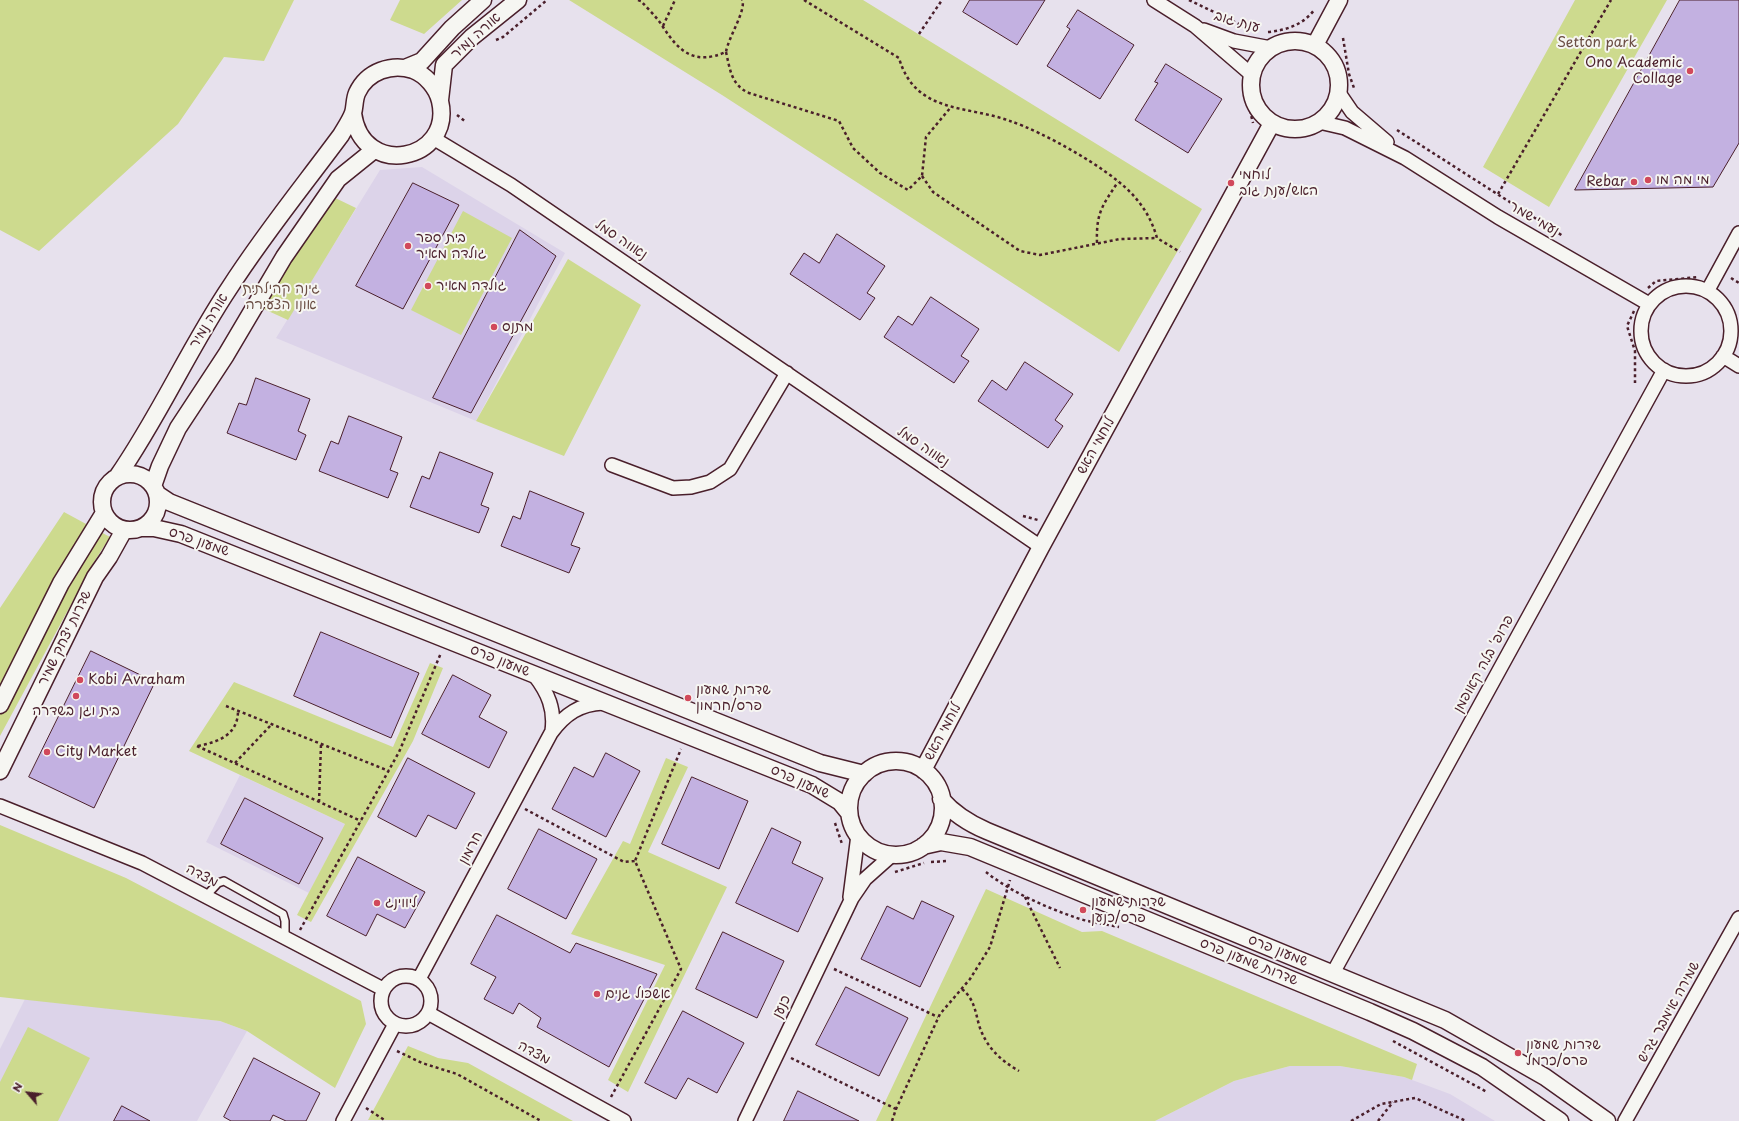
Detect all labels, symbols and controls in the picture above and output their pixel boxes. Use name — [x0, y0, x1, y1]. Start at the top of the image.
street label: ענת גוב — [1212, 8, 1262, 36]
street label: אורה נמיר — [448, 9, 504, 63]
park label: Setton park — [1557, 35, 1637, 51]
place label: Ono Academic Collage — [1585, 55, 1682, 88]
marker: Ono Academic Collage — [1685, 66, 1695, 76]
place label: לוחמי האש/ענת גוב — [1239, 167, 1318, 200]
place label: מי מה מו — [1656, 172, 1709, 188]
place label: Rebar — [1586, 174, 1626, 190]
marker: מי מה מו — [1643, 175, 1653, 185]
marker: Rebar — [1629, 177, 1639, 187]
marker: לוחמי האש/ענת גוב — [1226, 178, 1236, 188]
street label: נעמי שמר — [1506, 198, 1562, 240]
street label: נאווה סמל — [592, 216, 650, 264]
place label: בית ספר גולדה מאיר — [416, 230, 486, 262]
marker: בית ספר גולדה מאיר — [403, 241, 413, 251]
place label: גולדה מאיר — [436, 278, 506, 294]
park label: גינה קהילתית אונו הצעירה — [242, 281, 320, 314]
marker: גולדה מאיר — [423, 281, 433, 291]
street label: אורה נמיר — [186, 290, 232, 352]
place label: מתנס — [502, 319, 533, 335]
marker: מתנס — [489, 322, 499, 332]
street label: לוחמי האש — [1073, 415, 1119, 477]
street label: נאווה סמל — [894, 423, 952, 471]
street label: שמעון פרס — [166, 524, 232, 560]
street label: שדרות יצחק שמיר — [35, 587, 95, 689]
street label: פרופ' בלה קאופמן — [1450, 612, 1518, 716]
street label: שמעון פרס — [468, 641, 532, 681]
place label: Kobi Avraham — [88, 672, 185, 688]
marker: Kobi Avraham — [75, 675, 85, 685]
place label: שדרות שמעון פרס/חרמון — [696, 682, 771, 714]
marker: בית וגן בשדרה — [71, 691, 81, 701]
marker: שדרות שמעון פרס/חרמון — [683, 693, 693, 703]
street label: לוחמי האש — [921, 700, 965, 764]
place label: בית וגן בשדרה — [32, 703, 120, 719]
place label: City Market — [55, 744, 137, 760]
marker: City Market — [42, 747, 52, 757]
street label: שמעון פרס — [768, 762, 832, 802]
street label: חרמון — [455, 829, 487, 867]
street label: מצדה — [183, 860, 221, 892]
place label: שדרות שמעון פרס/כנען — [1091, 894, 1166, 926]
place label: ליווינג — [385, 895, 417, 911]
marker: ליווינג — [372, 898, 382, 908]
marker: שדרות שמעון פרס/כנען — [1078, 905, 1088, 915]
street label: שמעון פרס — [1246, 931, 1310, 971]
street label: שדרות שמעון פרס — [1197, 935, 1301, 989]
street label: שמירה אימבר גדיש — [1634, 958, 1704, 1066]
place label: אשכול גנים — [605, 986, 670, 1002]
marker: אשכול גנים — [592, 989, 602, 999]
street label: כנען — [769, 993, 795, 1021]
street label: מצדה — [515, 1037, 553, 1069]
place label: שדרות שמעון פרס/כרמל — [1526, 1037, 1601, 1070]
marker: שדרות שמעון פרס/כרמל — [1513, 1048, 1523, 1058]
north arrow — [8, 1073, 48, 1113]
text: N — [7, 1079, 27, 1095]

